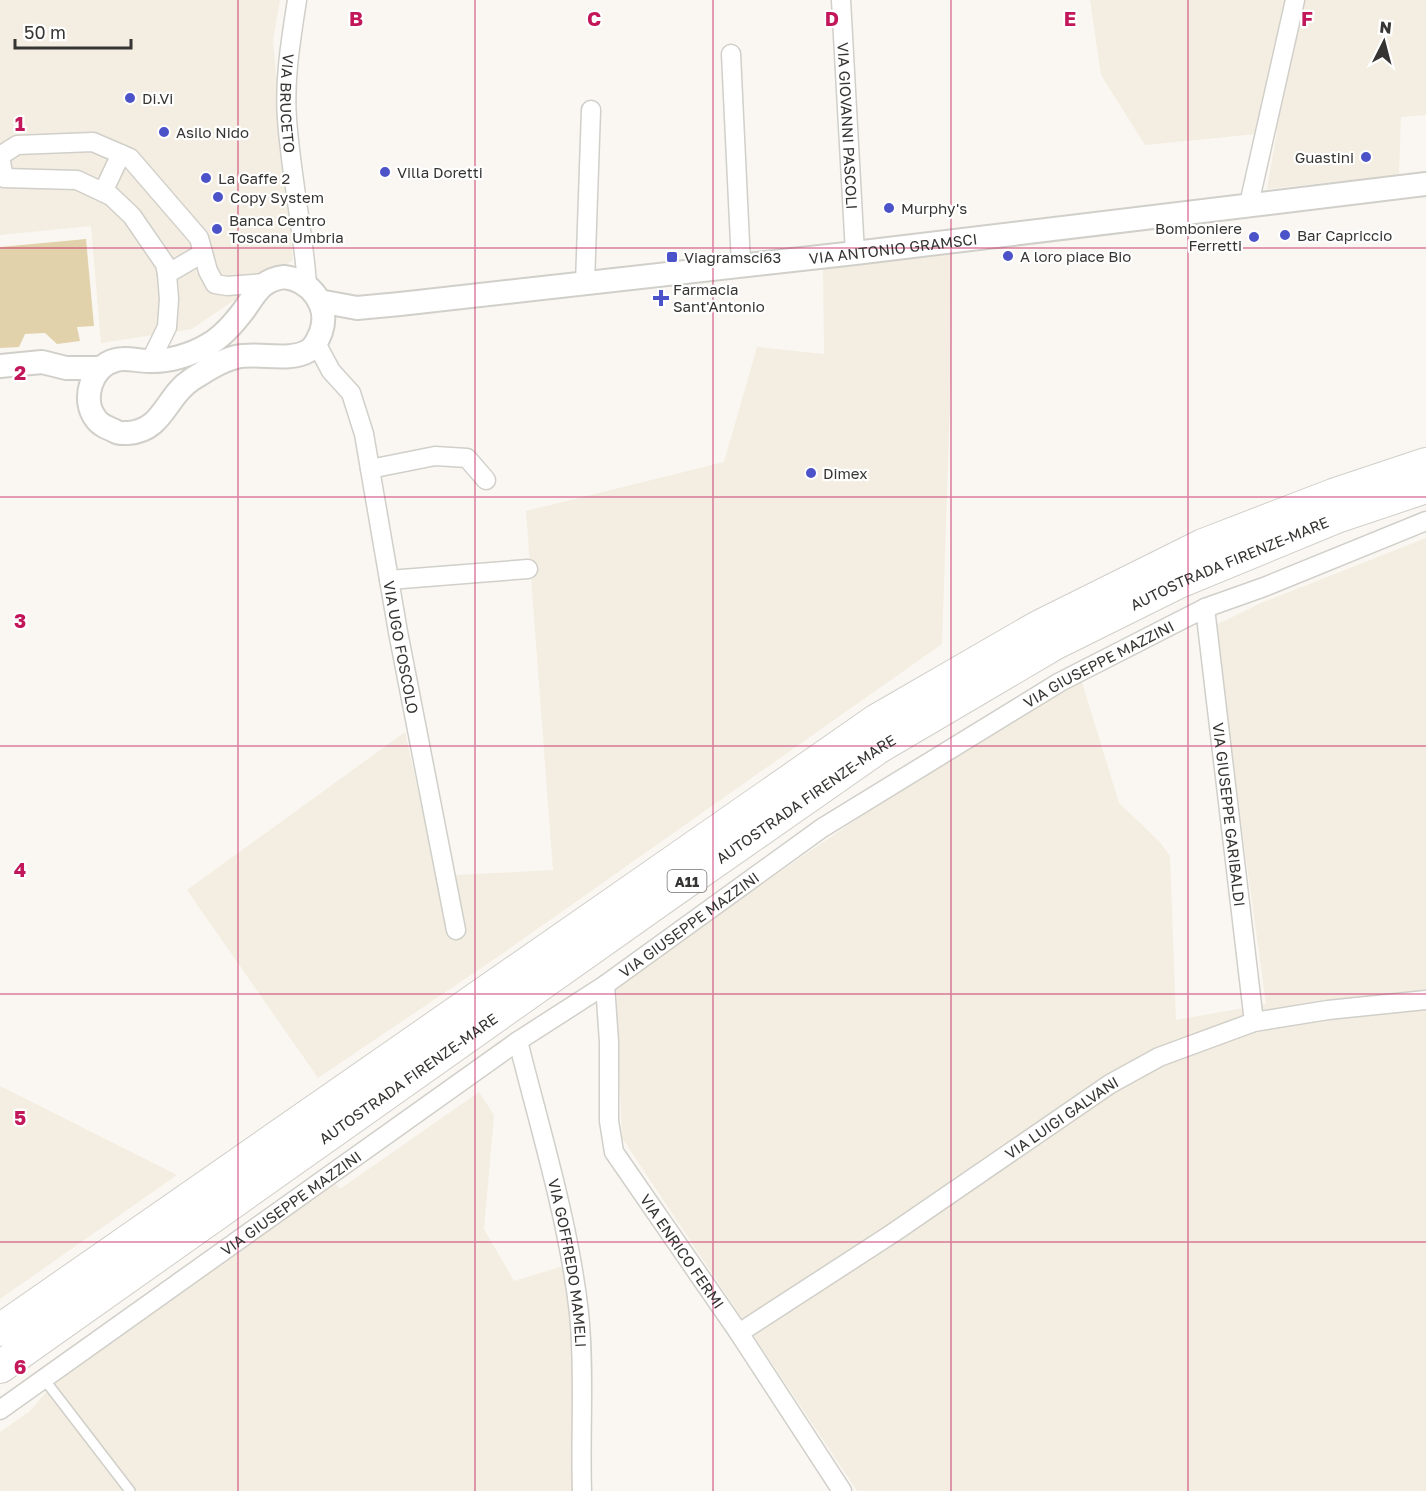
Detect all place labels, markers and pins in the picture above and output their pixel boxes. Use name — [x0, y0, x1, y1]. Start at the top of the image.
place label: Di.Vi — [142, 89, 173, 107]
marker: Di.Vi — [123, 91, 137, 105]
place label: Asilo Nido — [176, 123, 249, 141]
marker: Asilo Nido — [157, 125, 171, 139]
place label: Guastini — [1295, 148, 1354, 166]
marker: Guastini — [1359, 150, 1373, 164]
place label: Villa Doretti — [397, 163, 483, 181]
marker: Villa Doretti — [378, 165, 392, 179]
place label: La Gaffe 2 — [218, 169, 290, 187]
marker: La Gaffe 2 — [199, 171, 213, 185]
place label: Copy System — [230, 188, 324, 206]
marker: Copy System — [211, 190, 225, 204]
place label: Murphy's — [901, 199, 967, 217]
marker: Murphy's — [882, 201, 896, 215]
place label: Banca Centro Toscana Umbria — [229, 211, 344, 246]
place label: Bomboniere Ferretti — [1155, 219, 1242, 254]
marker: Banca Centro Toscana Umbria — [210, 222, 224, 236]
place label: Bar Capriccio — [1297, 226, 1392, 244]
marker: Bar Capriccio — [1278, 228, 1292, 242]
marker: Bomboniere Ferretti — [1247, 230, 1261, 244]
place label: A loro piace Bio — [1020, 247, 1131, 265]
place label: Viagramsci63 — [684, 248, 781, 266]
marker: A loro piace Bio — [1001, 249, 1015, 263]
marker: Viagramsci63 — [665, 250, 679, 264]
place label: Farmacia Sant'Antonio — [673, 280, 765, 315]
marker: Farmacia Sant'Antonio — [654, 291, 668, 305]
place label: Dimex — [823, 464, 867, 482]
marker: Dimex — [804, 466, 818, 480]

